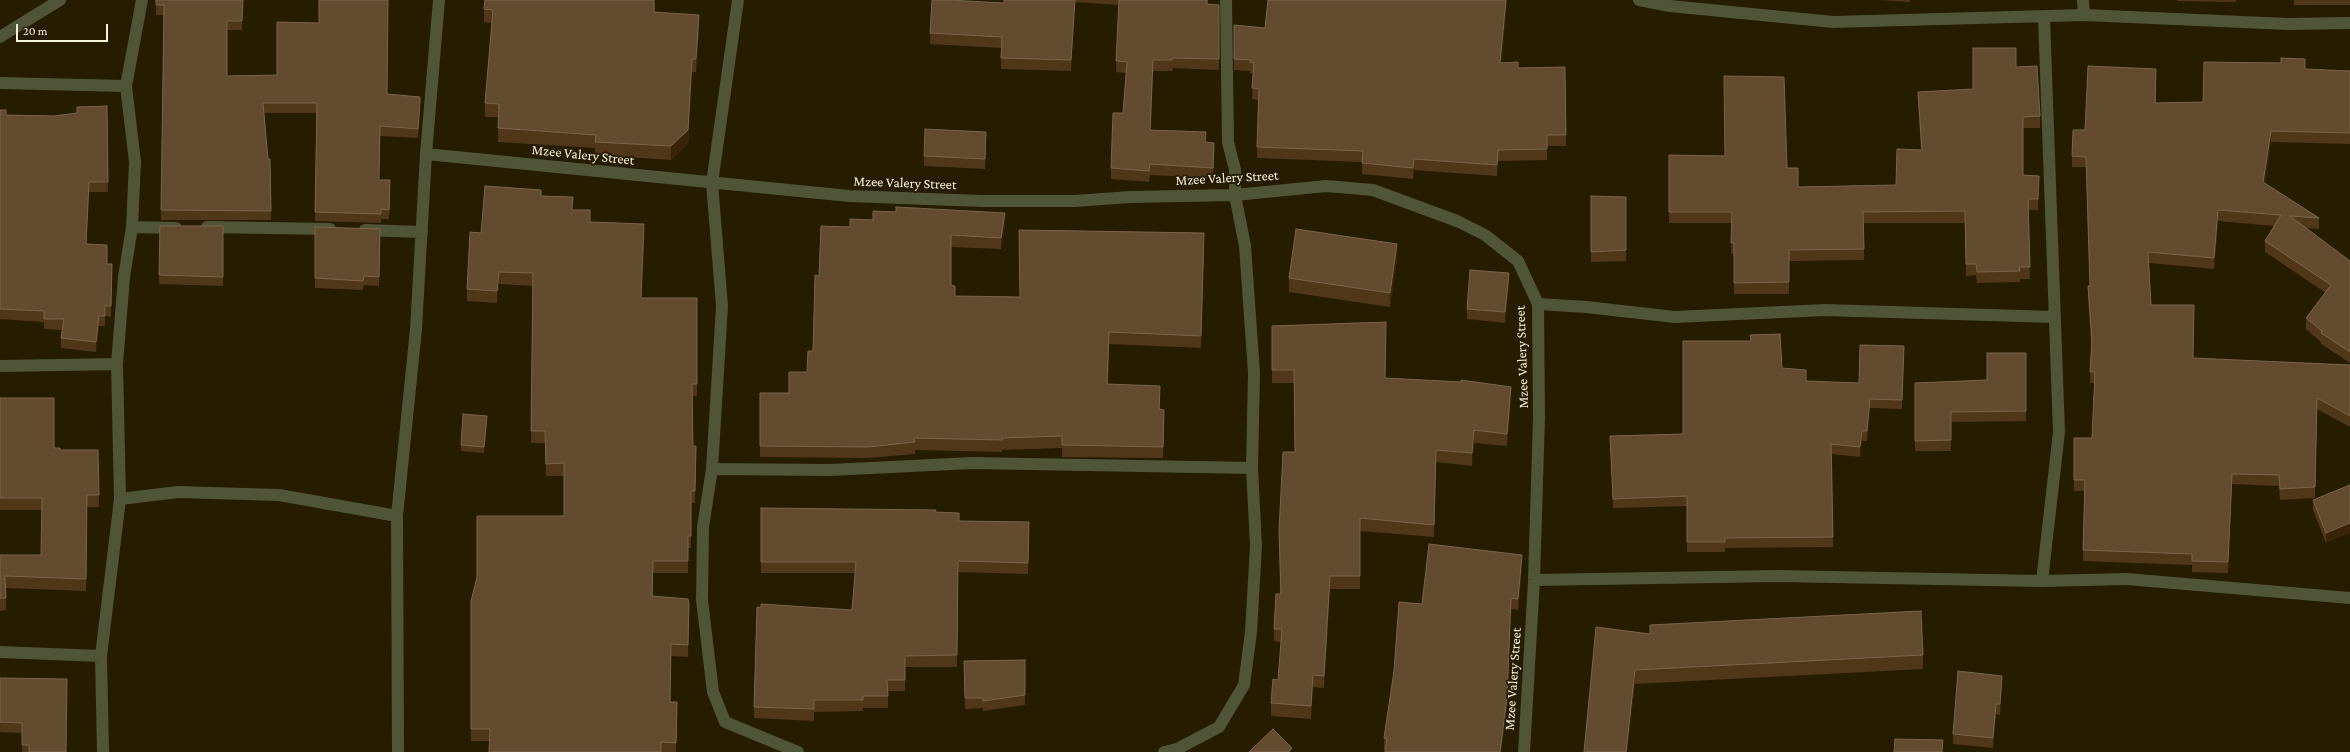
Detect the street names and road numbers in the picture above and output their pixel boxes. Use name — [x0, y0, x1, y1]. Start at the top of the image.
street label: Mzee Valery Street — [531, 141, 635, 169]
street label: Mzee Valery Street — [1175, 167, 1279, 189]
street label: Mzee Valery Street — [853, 173, 957, 193]
street label: Mzee Valery Street — [1512, 305, 1532, 409]
street label: Mzee Valery Street — [1501, 627, 1525, 731]

